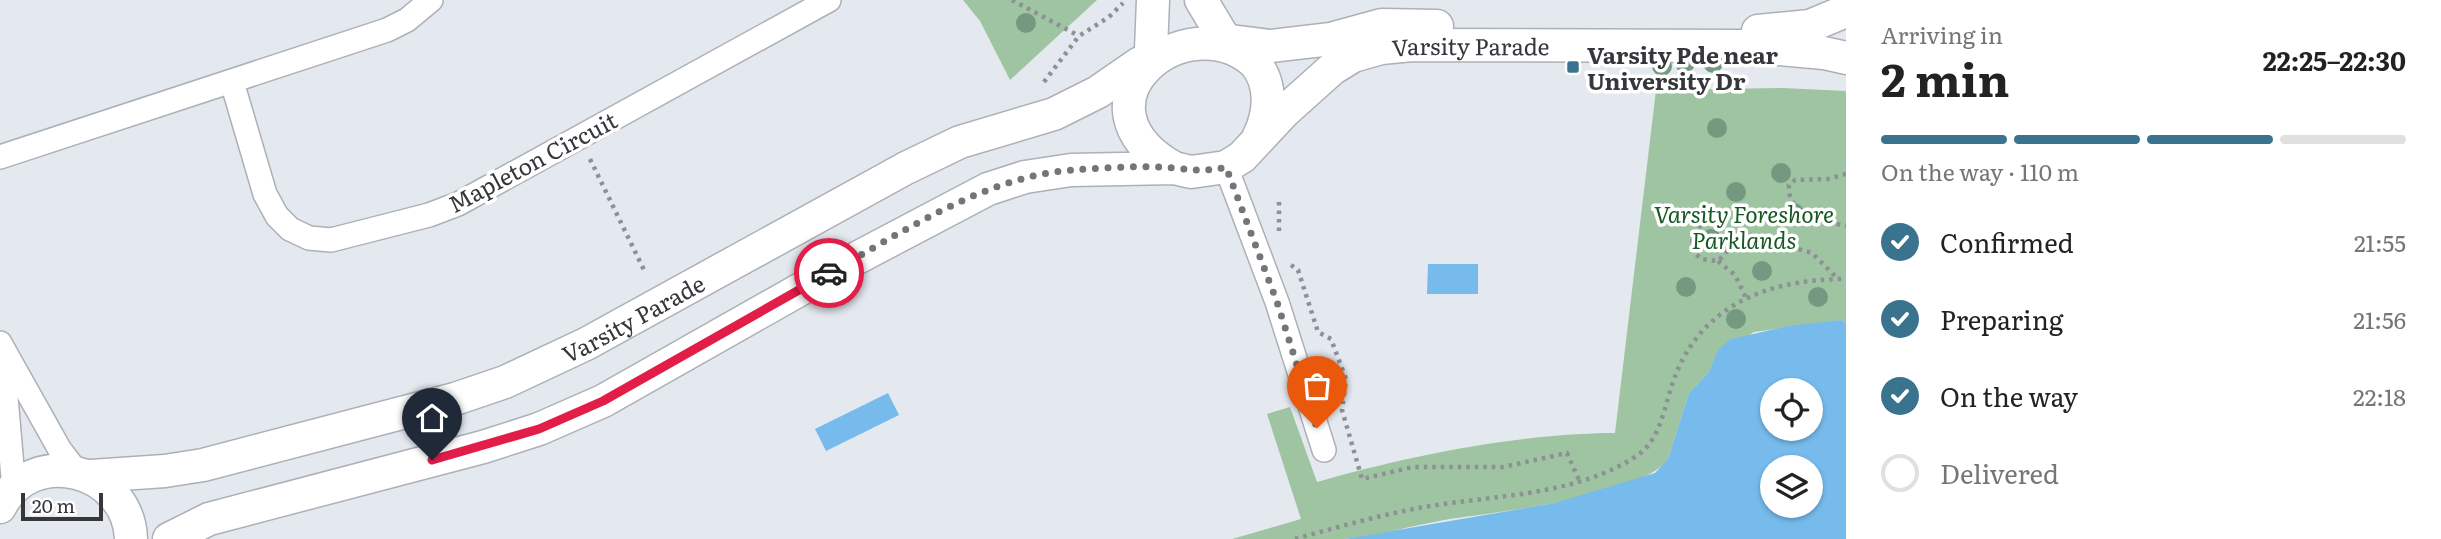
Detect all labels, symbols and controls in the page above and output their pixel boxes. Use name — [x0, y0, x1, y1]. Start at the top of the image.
text: Arriving in — [1881, 17, 2003, 51]
street label: Varsity Parade — [1390, 28, 1550, 64]
place label: Varsity Pde near University Dr — [1587, 37, 1778, 97]
text: 22:25–22:30 — [2263, 40, 2406, 79]
text: 2 min — [1881, 43, 2010, 111]
marker: Varsity Pde near University Dr — [1565, 59, 1581, 75]
street label: Mapleton Circuit — [442, 102, 623, 220]
text: On the way · 110 m — [1881, 154, 2079, 188]
park label: Varsity Foreshore Parklands — [1654, 196, 1834, 256]
text: Confirmed — [1940, 222, 2074, 261]
icon: check — [1881, 223, 1919, 261]
text: 21:55 — [2354, 225, 2406, 259]
courier — [794, 238, 864, 308]
icon: car — [810, 254, 848, 292]
street label: Varsity Parade — [556, 265, 710, 370]
text: Preparing — [1940, 299, 2063, 338]
icon: check — [1881, 300, 1919, 338]
text: 21:56 — [2353, 302, 2406, 336]
pin — [1287, 356, 1347, 428]
icon: bag — [1298, 367, 1336, 405]
text: On the way — [1940, 376, 2078, 415]
icon: check — [1881, 377, 1919, 415]
map controls — [1760, 378, 1823, 518]
button: locate — [1760, 378, 1823, 441]
text: 22:18 — [2353, 379, 2406, 413]
pin — [402, 388, 462, 460]
icon: home — [413, 399, 451, 437]
text: Delivered — [1940, 453, 2059, 492]
button: layers — [1760, 455, 1823, 518]
scale bar — [21, 490, 103, 522]
text: 20 m — [32, 491, 75, 519]

